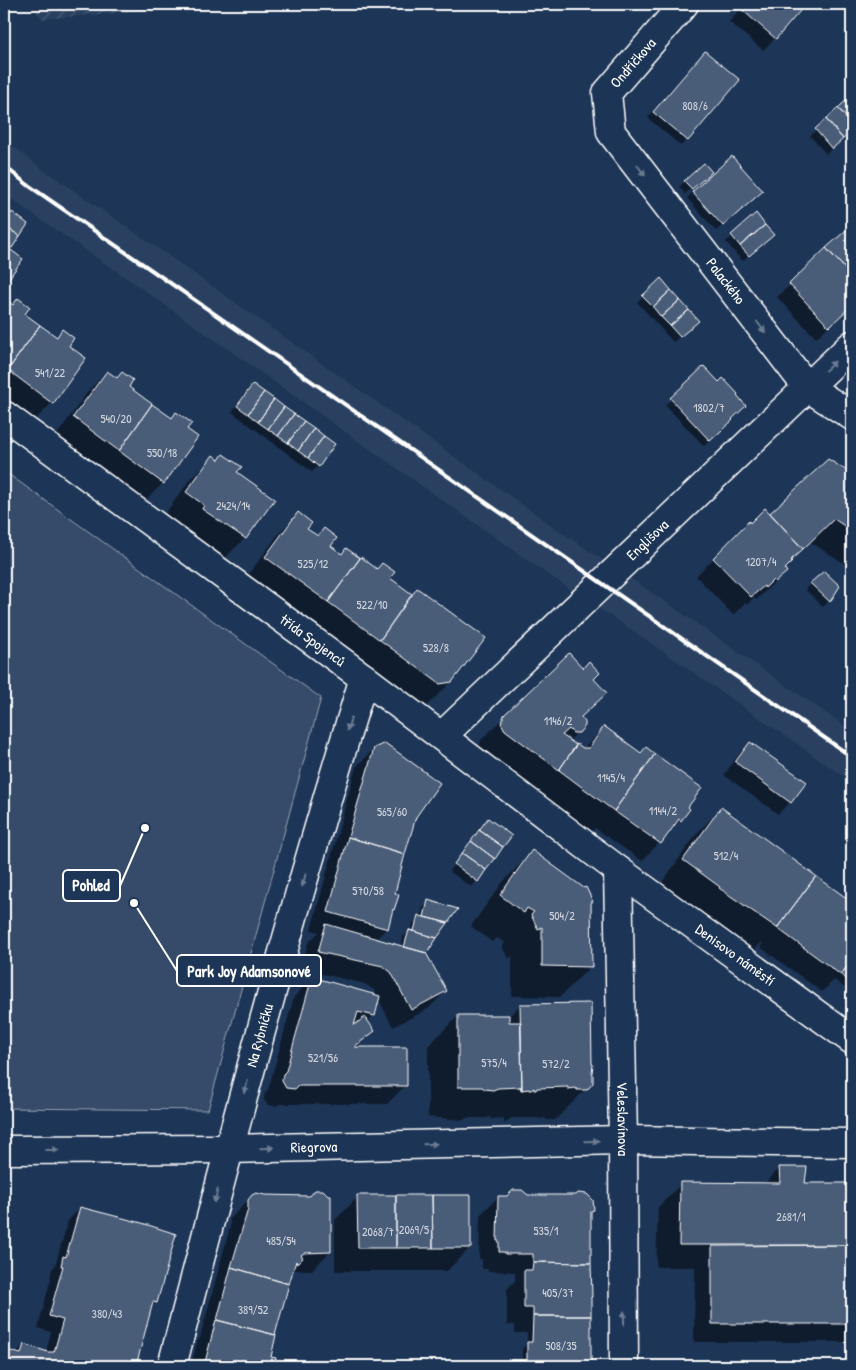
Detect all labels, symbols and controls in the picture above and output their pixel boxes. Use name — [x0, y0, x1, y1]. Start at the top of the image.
street label: Ondříčkova — [605, 33, 660, 92]
house number: 808/6 — [682, 97, 708, 114]
one-way arrow — [636, 163, 646, 177]
street label: Palackého — [701, 253, 751, 308]
one-way arrow — [756, 320, 767, 333]
one-way arrow — [823, 360, 835, 372]
house number: 541/22 — [35, 364, 65, 381]
house number: 1802/7 — [693, 399, 725, 416]
house number: 540/20 — [100, 410, 132, 427]
house number: 550/18 — [147, 444, 177, 461]
house number: 2424/14 — [216, 497, 251, 514]
street label: Englišova — [621, 514, 673, 565]
house number: 1207/4 — [746, 553, 777, 570]
house number: 525/12 — [298, 555, 329, 572]
house number: 522/10 — [356, 596, 388, 613]
street label: třída Spojenců — [275, 609, 350, 671]
house number: 528/8 — [423, 639, 449, 656]
house number: 1146/2 — [544, 712, 573, 729]
one-way arrow — [345, 717, 353, 732]
house number: 1145/4 — [597, 769, 625, 786]
house number: 1144/2 — [649, 802, 678, 819]
house number: 565/60 — [377, 803, 407, 820]
house number: 512/4 — [714, 847, 739, 864]
callout: Pohled — [63, 870, 120, 901]
one-way arrow — [300, 873, 308, 888]
text: Pohled — [72, 874, 111, 896]
house number: 570/58 — [352, 882, 384, 899]
house number: 504/2 — [549, 907, 575, 924]
street label: Denisovo náměstí — [691, 919, 780, 991]
callout: Park Joy Adamsonové — [177, 955, 321, 986]
text: Park Joy Adamsonové — [187, 960, 311, 983]
street label: Na Rybníčku — [241, 1001, 278, 1069]
house number: 521/56 — [308, 1049, 338, 1066]
house number: 575/4 — [481, 1054, 507, 1071]
house number: 572/2 — [542, 1055, 570, 1072]
one-way arrow — [241, 1080, 249, 1095]
street label: Veleslavínova — [612, 1082, 634, 1156]
street label: Riegrova — [290, 1136, 338, 1158]
one-way arrow — [585, 1136, 601, 1144]
one-way arrow — [422, 1140, 438, 1148]
one-way arrow — [260, 1144, 276, 1152]
one-way arrow — [45, 1146, 61, 1154]
one-way arrow — [212, 1189, 220, 1204]
house number: 2681/1 — [776, 1208, 806, 1225]
house number: 2069/5 — [399, 1221, 429, 1238]
house number: 535/1 — [534, 1222, 558, 1239]
house number: 2068/7 — [362, 1223, 394, 1240]
house number: 485/54 — [266, 1232, 296, 1249]
house number: 405/37 — [542, 1284, 574, 1301]
house number: 389/52 — [238, 1301, 269, 1318]
house number: 380/43 — [92, 1305, 122, 1322]
one-way arrow — [620, 1309, 628, 1325]
house number: 508/35 — [545, 1337, 577, 1354]

